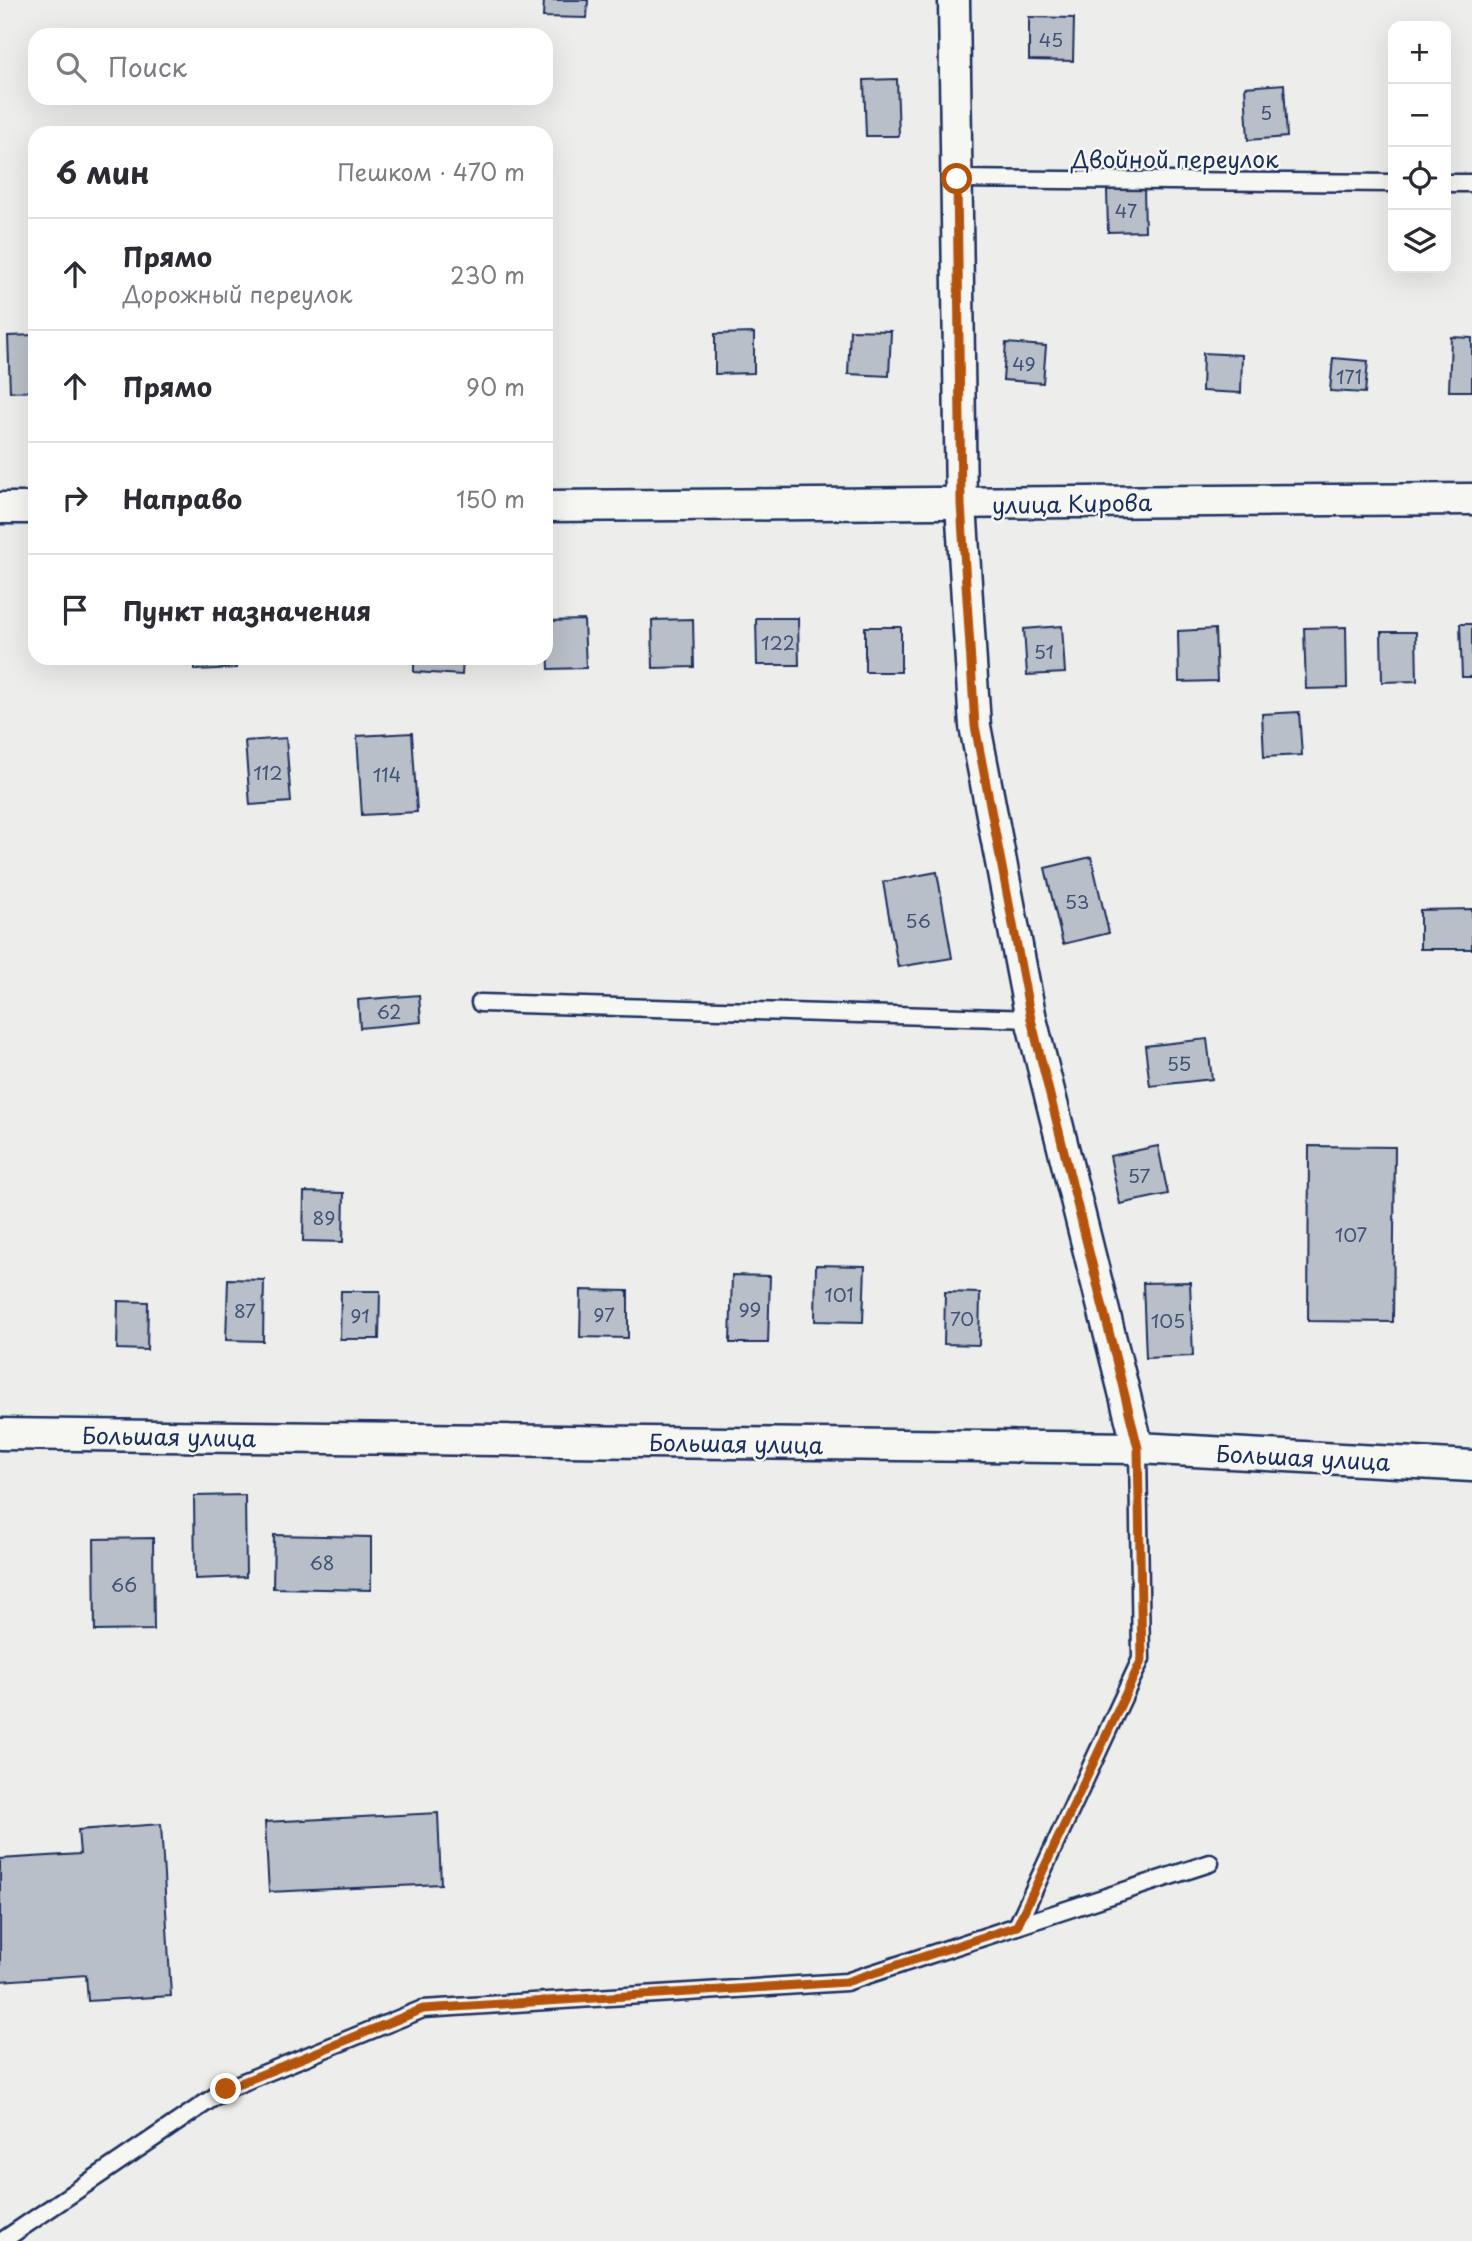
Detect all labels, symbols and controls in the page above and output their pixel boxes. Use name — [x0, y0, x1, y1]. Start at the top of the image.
map controls — [1388, 21, 1451, 273]
button: + — [1388, 21, 1451, 84]
house number: 45 — [1039, 25, 1063, 53]
search box — [28, 28, 553, 105]
text: Поиск — [108, 47, 187, 86]
icon: search — [52, 48, 90, 86]
button: − — [1388, 84, 1451, 147]
house number: 5 — [1260, 98, 1272, 126]
street label: Двойной переулок — [1070, 141, 1279, 176]
button: locate — [1388, 147, 1451, 210]
text: 6 мин — [56, 149, 150, 194]
text: Пешком · 470 m — [337, 154, 525, 189]
route start — [941, 163, 972, 194]
house number: 47 — [1115, 196, 1137, 224]
button: layers — [1388, 210, 1451, 273]
text: Прямо — [123, 237, 212, 276]
icon: ahead — [56, 255, 94, 293]
text: 230 m — [450, 257, 525, 292]
text: Дорожный переулок — [123, 276, 352, 311]
house number: 49 — [1012, 349, 1036, 377]
house number: 171 — [1336, 362, 1362, 390]
icon: ahead — [56, 367, 94, 405]
text: Прямо — [123, 367, 212, 406]
text: 90 m — [466, 369, 525, 404]
icon: right — [56, 479, 94, 517]
text: Направо — [123, 479, 242, 518]
text: 150 m — [456, 481, 525, 516]
street label: улица Кирова — [992, 484, 1153, 522]
icon: arrive — [56, 591, 94, 629]
text: Пункт назначения — [123, 591, 371, 630]
house number: 122 — [761, 628, 795, 656]
house number: 51 — [1034, 637, 1054, 665]
house number: 112 — [253, 758, 283, 786]
house number: 114 — [373, 760, 401, 788]
house number: 53 — [1065, 887, 1089, 915]
house number: 56 — [905, 906, 931, 934]
house number: 62 — [377, 997, 401, 1025]
house number: 55 — [1167, 1049, 1191, 1077]
house number: 57 — [1128, 1161, 1151, 1189]
house number: 89 — [313, 1203, 335, 1231]
house number: 107 — [1335, 1220, 1368, 1248]
house number: 101 — [824, 1280, 854, 1308]
house number: 99 — [738, 1295, 762, 1323]
house number: 87 — [234, 1296, 256, 1324]
house number: 97 — [593, 1300, 615, 1328]
house number: 91 — [350, 1301, 370, 1329]
house number: 70 — [950, 1304, 974, 1332]
house number: 105 — [1151, 1306, 1185, 1334]
street label: Большая улица — [82, 1417, 257, 1455]
street label: Большая улица — [649, 1424, 824, 1462]
street label: Большая улица — [1215, 1435, 1392, 1479]
house number: 68 — [310, 1548, 334, 1576]
house number: 66 — [111, 1570, 137, 1598]
route end — [210, 2073, 241, 2104]

